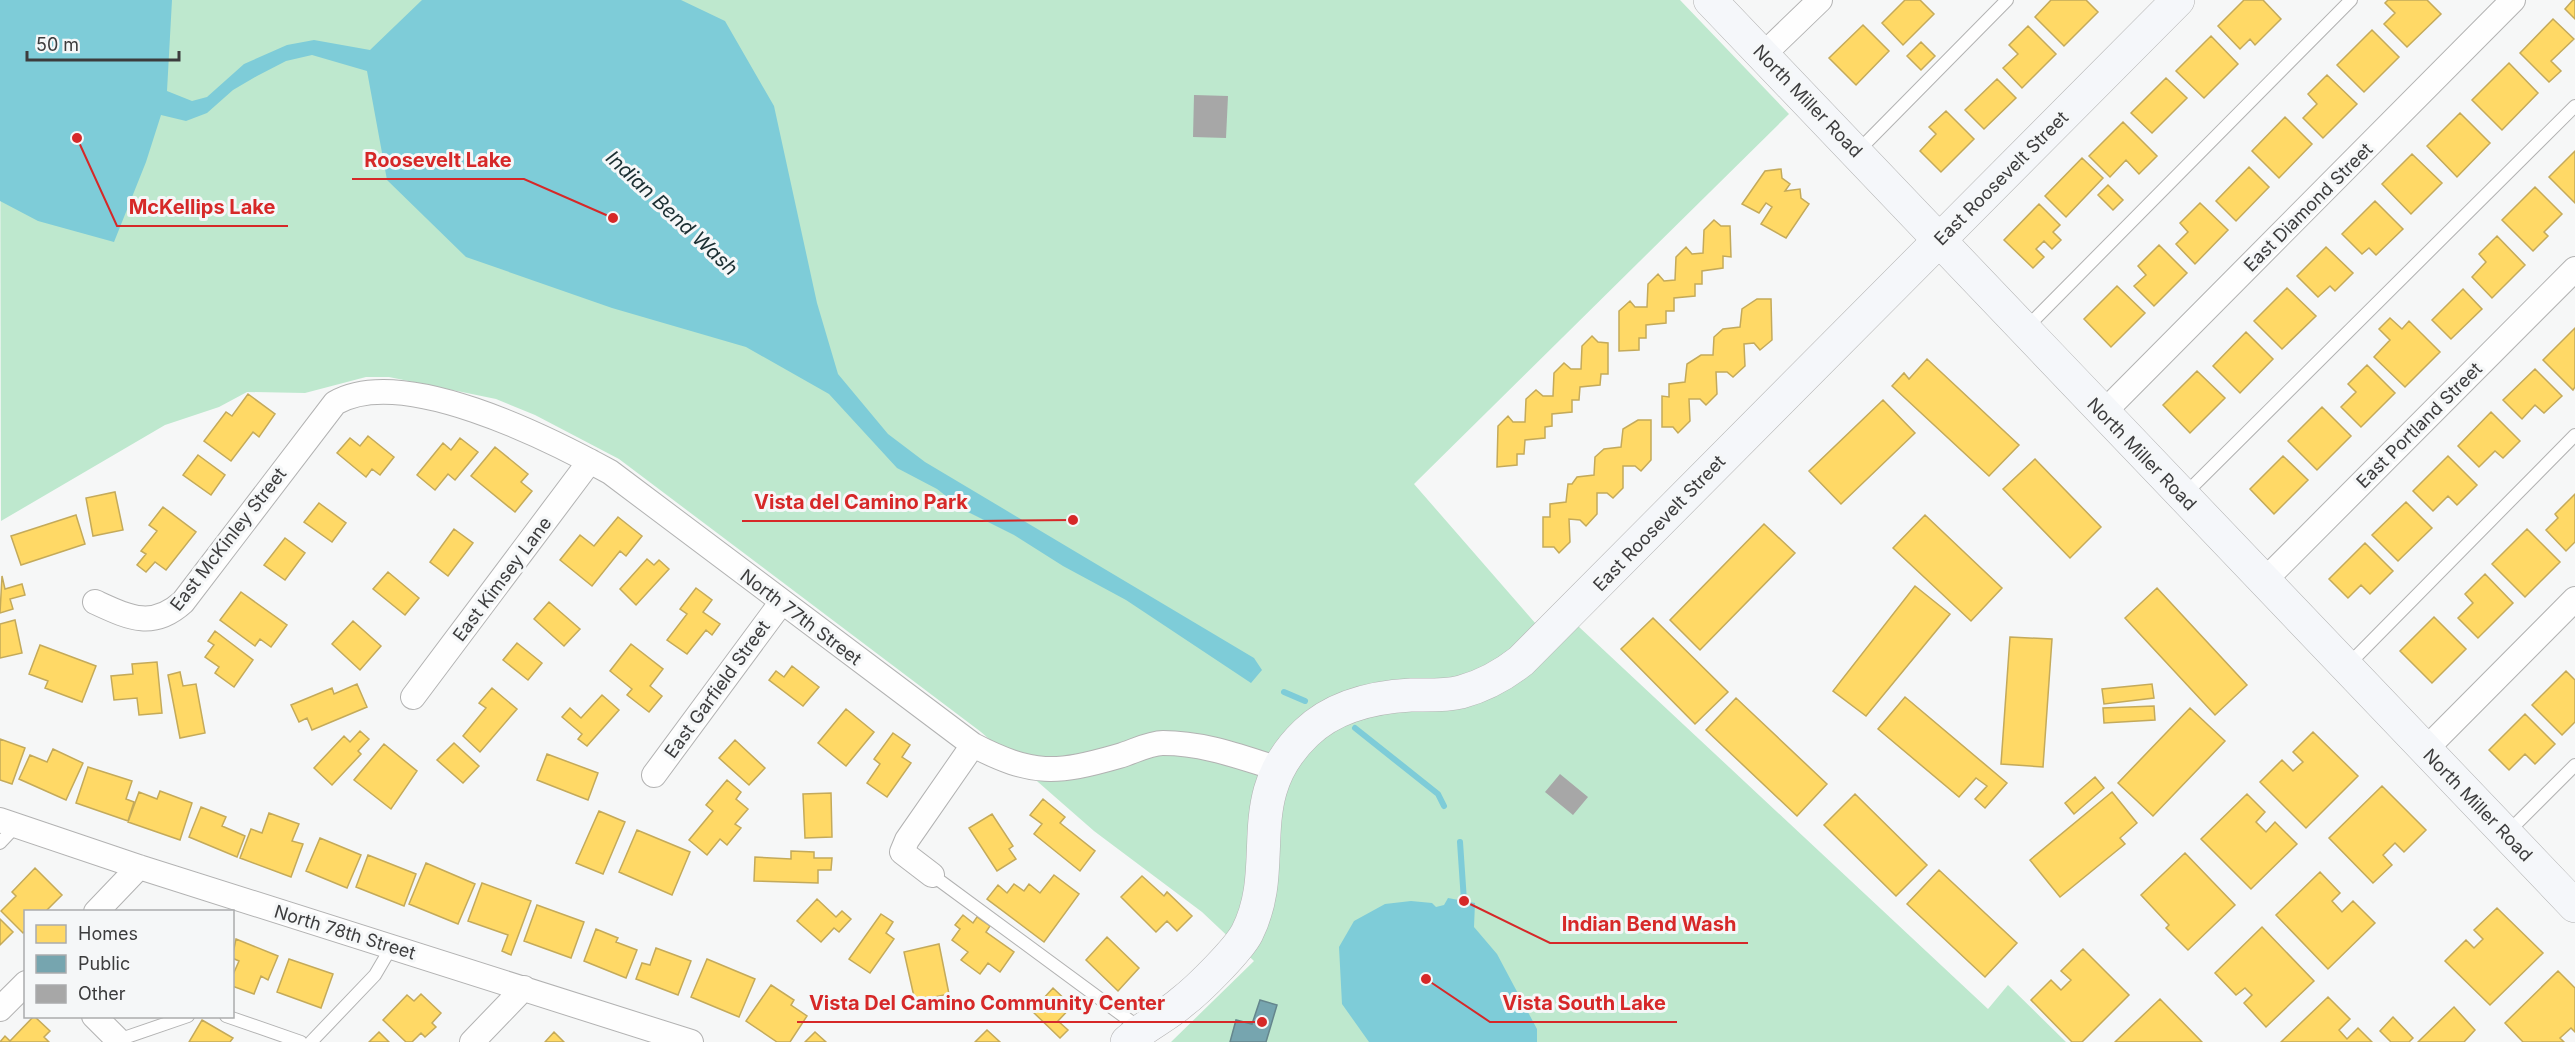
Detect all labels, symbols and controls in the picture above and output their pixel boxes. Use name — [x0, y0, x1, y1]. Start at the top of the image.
scale bar — [27, 24, 178, 62]
text: 50 m — [36, 34, 79, 55]
street label: North Miller Road — [1749, 40, 1867, 162]
street label: East Roosevelt Street — [1930, 107, 2072, 249]
street label: East Diamond Street — [2239, 138, 2377, 276]
callout: Roosevelt Lake — [352, 141, 524, 179]
water label: Indian Bend Wash — [601, 146, 743, 280]
text: Roosevelt Lake — [364, 148, 512, 172]
callout: McKellips Lake — [117, 188, 288, 226]
text: McKellips Lake — [129, 195, 275, 219]
street label: East Portland Street — [2352, 358, 2486, 492]
street label: North Miller Road — [2083, 393, 2201, 515]
street label: East Roosevelt Street — [1589, 451, 1729, 595]
street label: East McKinley Street — [166, 463, 290, 615]
callout: Vista del Camino Park — [742, 483, 980, 521]
text: Vista del Camino Park — [754, 490, 968, 514]
street label: East Kimsey Lane — [448, 513, 556, 645]
street label: North 77th Street — [736, 565, 866, 669]
street label: East Garfield Street — [660, 616, 774, 762]
street label: North Miller Road — [2419, 744, 2537, 866]
street label: North 78th Street — [272, 901, 418, 963]
callout: Indian Bend Wash — [1550, 905, 1748, 943]
legend — [24, 910, 234, 1018]
text: Indian Bend Wash — [1562, 912, 1736, 936]
text: Homes — [78, 923, 138, 944]
text: Public — [78, 953, 130, 974]
text: Other — [78, 983, 126, 1004]
callout: Vista Del Camino Community Center — [797, 984, 1177, 1022]
callout: Vista South Lake — [1490, 984, 1677, 1022]
text: Vista Del Camino Community Center — [809, 991, 1165, 1015]
text: Vista South Lake — [1502, 991, 1666, 1015]

